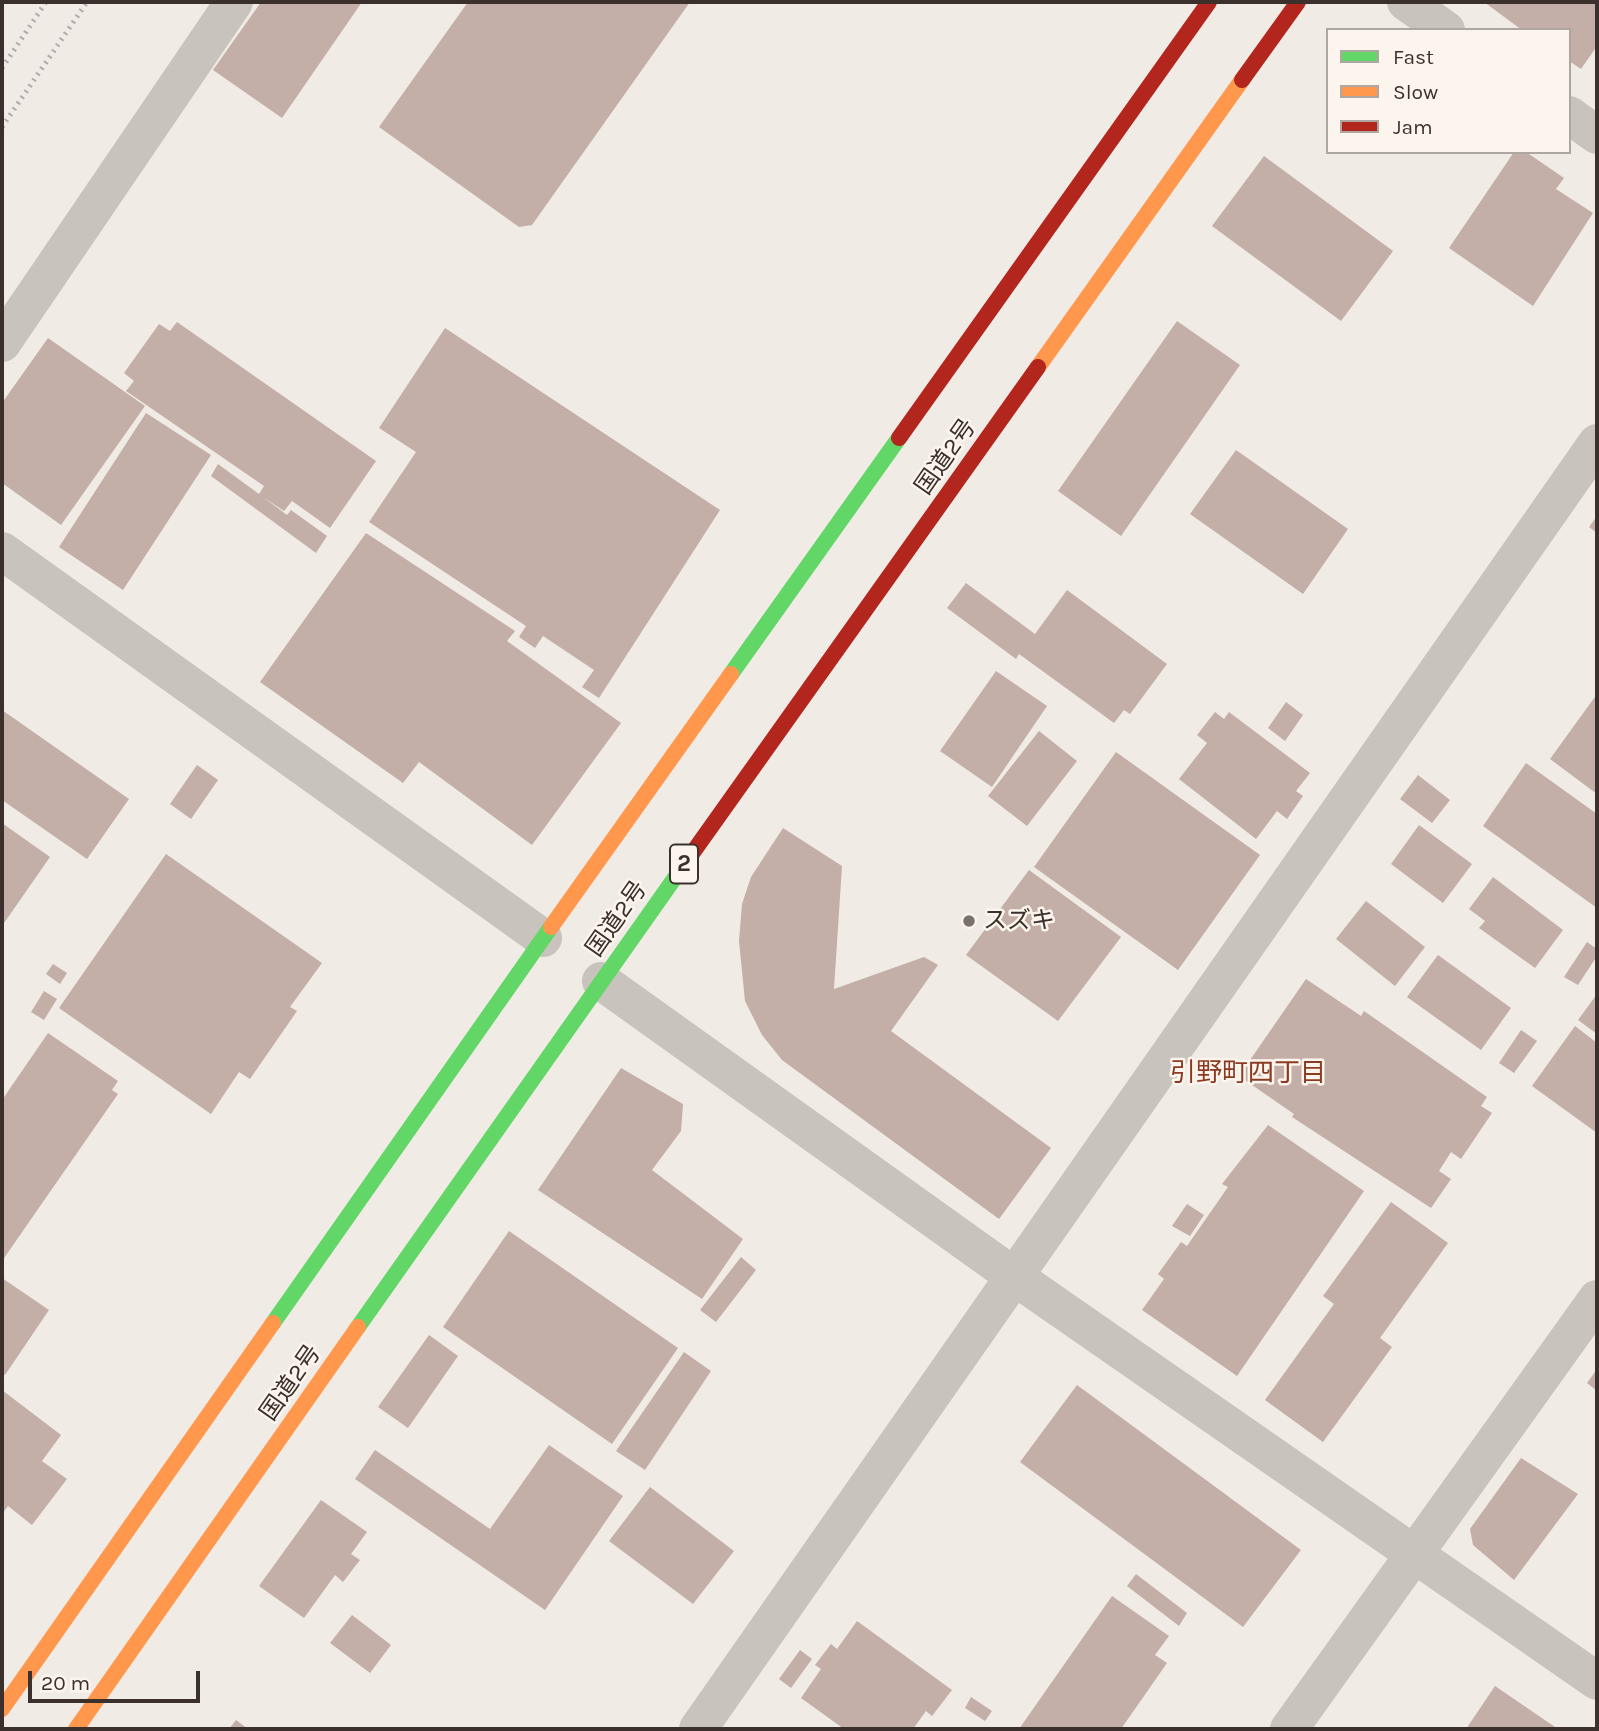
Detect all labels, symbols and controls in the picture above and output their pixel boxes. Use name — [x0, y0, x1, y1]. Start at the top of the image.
legend — [1326, 28, 1571, 154]
text: Fast — [1393, 45, 1434, 69]
text: Slow — [1393, 80, 1438, 104]
text: Jam — [1393, 115, 1433, 139]
street label: 国道2号 — [910, 414, 982, 500]
road number: 2 — [670, 844, 698, 884]
street label: 国道2号 — [581, 876, 653, 962]
place label: スズキ — [983, 907, 1055, 935]
marker: スズキ — [961, 913, 977, 929]
district label: 引野町四丁目 — [1170, 1058, 1326, 1090]
street label: 国道2号 — [255, 1340, 327, 1426]
scale bar — [32, 1658, 203, 1702]
text: 20 m — [41, 1671, 90, 1695]

